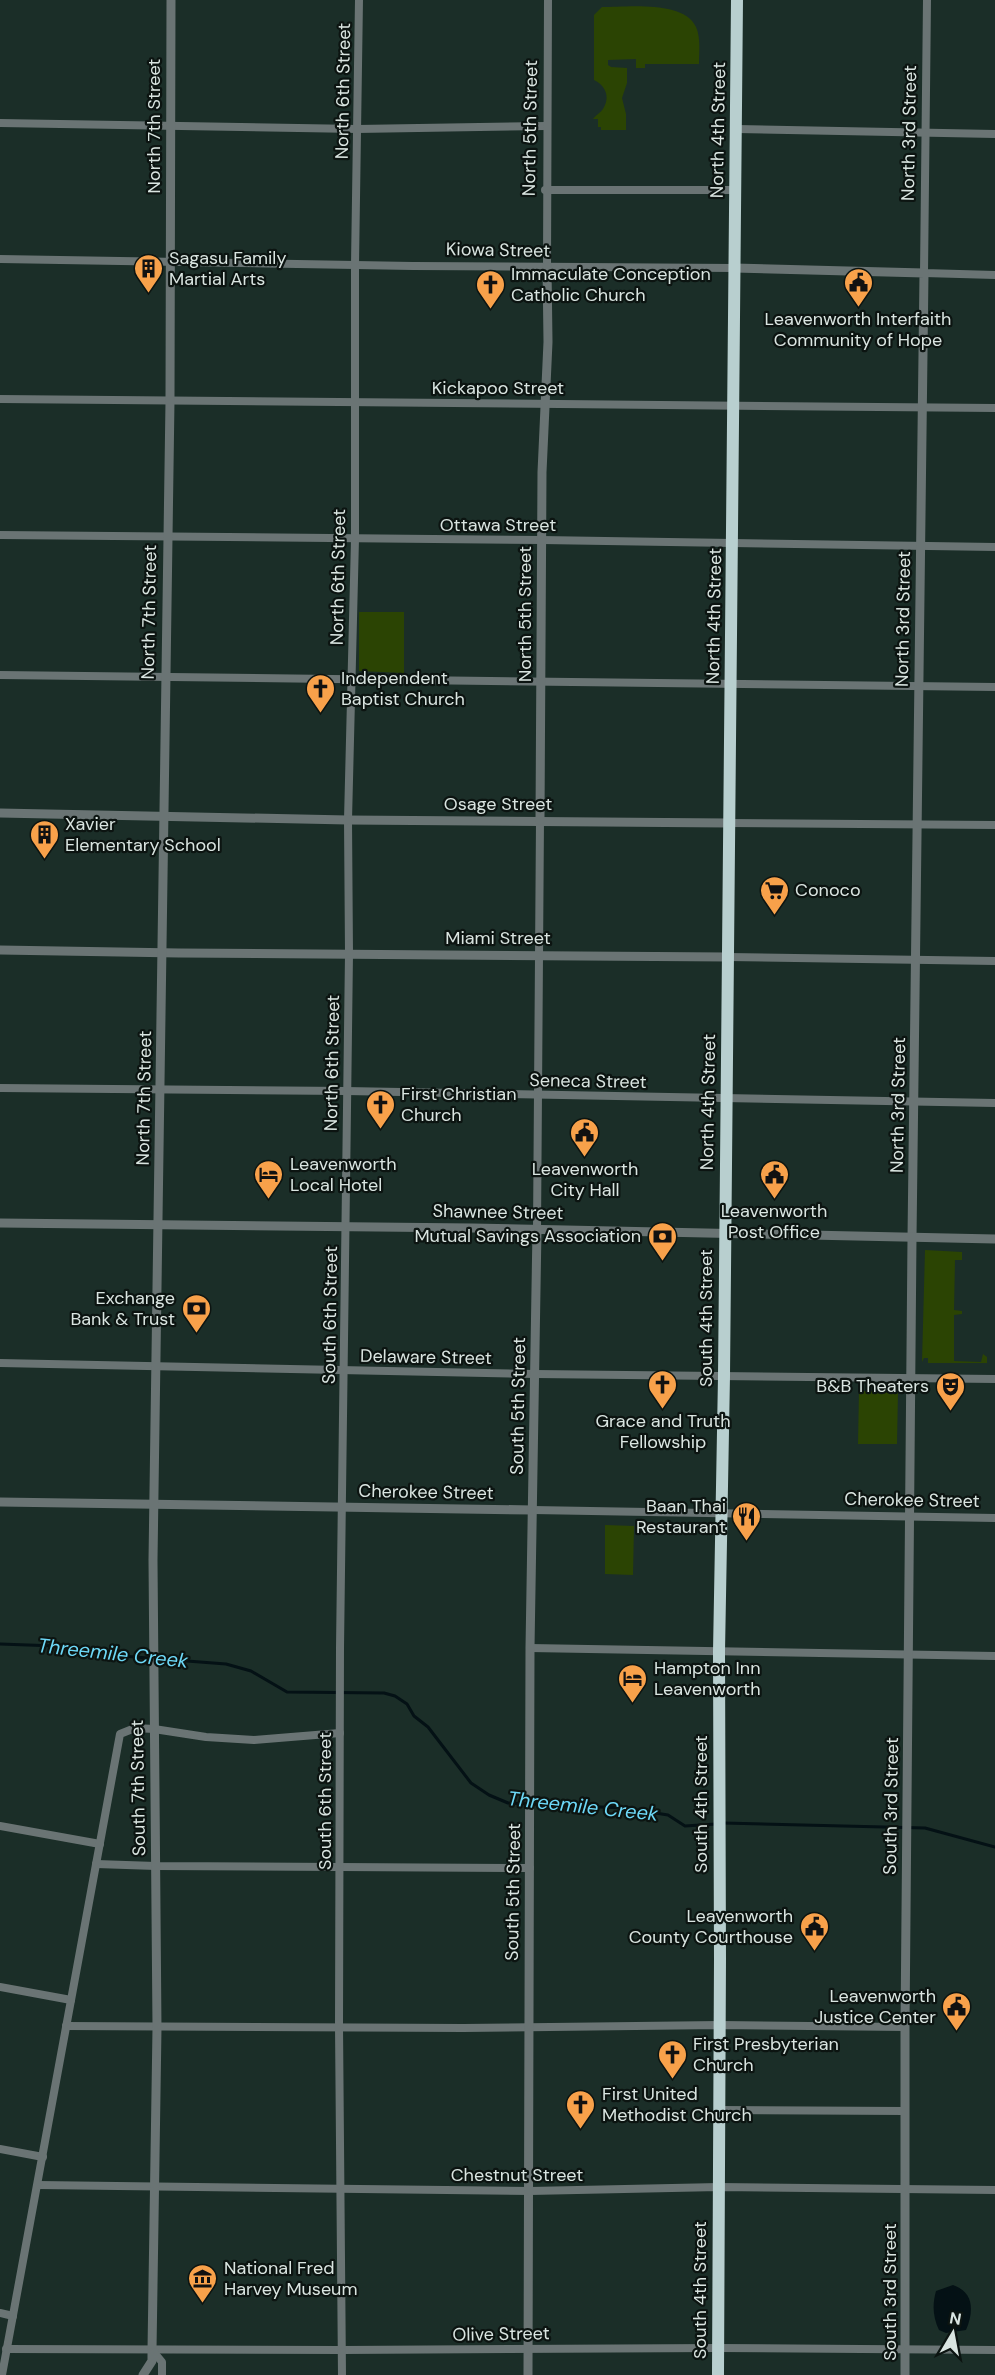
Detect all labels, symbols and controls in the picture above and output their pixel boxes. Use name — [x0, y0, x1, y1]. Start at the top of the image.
street label: North 6th Street — [330, 23, 356, 159]
street label: North 7th Street — [142, 59, 166, 193]
street label: North 5th Street — [517, 60, 543, 196]
street label: North 4th Street — [705, 62, 731, 198]
street label: North 3rd Street — [896, 65, 922, 201]
street label: Kiowa Street — [446, 237, 550, 263]
place label: Sagasu Family Martial Arts — [169, 246, 286, 291]
building icon: Sagasu Family Martial Arts — [132, 252, 164, 294]
place label: Immaculate Conception Catholic Church — [511, 262, 711, 307]
public building icon: Leavenworth Interfaith Community of Hope — [842, 266, 874, 308]
church icon: Immaculate Conception Catholic Church — [474, 268, 506, 310]
place label: Leavenworth Interfaith Community of Hope — [765, 307, 951, 352]
street label: Kickapoo Street — [432, 376, 564, 400]
street label: North 6th Street — [325, 509, 351, 645]
street label: Ottawa Street — [440, 513, 556, 537]
street label: North 7th Street — [136, 544, 162, 680]
street label: North 5th Street — [513, 546, 537, 682]
street label: North 4th Street — [701, 548, 727, 684]
street label: North 3rd Street — [890, 551, 916, 687]
place label: Independent Baptist Church — [341, 666, 465, 711]
church icon: Independent Baptist Church — [304, 672, 336, 714]
street label: Osage Street — [444, 792, 552, 816]
place label: Xavier Elementary School — [65, 812, 221, 857]
building icon: Xavier Elementary School — [28, 818, 60, 860]
supermarket icon: Conoco — [758, 874, 790, 916]
place label: Conoco — [795, 878, 861, 902]
street label: Miami Street — [445, 926, 551, 950]
street label: North 6th Street — [319, 995, 345, 1131]
street label: North 7th Street — [131, 1030, 157, 1166]
street label: North 4th Street — [695, 1034, 721, 1170]
street label: North 3rd Street — [885, 1037, 911, 1173]
street label: Seneca Street — [529, 1068, 647, 1094]
place label: First Christian Church — [401, 1082, 516, 1127]
church icon: First Christian Church — [364, 1088, 396, 1130]
public building icon: Leavenworth City Hall — [569, 1116, 601, 1158]
place label: Leavenworth Local Hotel — [290, 1152, 397, 1197]
place label: Leavenworth City Hall — [532, 1157, 638, 1202]
hotel icon: Leavenworth Local Hotel — [253, 1158, 285, 1200]
public building icon: Leavenworth Post Office — [758, 1158, 790, 1200]
street label: Shawnee Street — [432, 1199, 564, 1225]
place label: Leavenworth Post Office — [721, 1199, 827, 1244]
bank icon: Mutual Savings Association — [646, 1220, 678, 1262]
place label: Mutual Savings Association — [414, 1224, 641, 1248]
street label: South 6th Street — [317, 1246, 343, 1384]
street label: South 4th Street — [694, 1249, 718, 1387]
place label: Exchange Bank & Trust — [70, 1286, 175, 1331]
bank icon: Exchange Bank & Trust — [180, 1292, 212, 1334]
street label: South 5th Street — [505, 1337, 531, 1475]
street label: Delaware Street — [360, 1344, 492, 1370]
church icon: Grace and Truth Fellowship — [647, 1368, 679, 1410]
theatre icon: B&B Theaters — [934, 1370, 966, 1412]
place label: B&B Theaters — [816, 1374, 929, 1398]
place label: Grace and Truth Fellowship — [595, 1409, 731, 1454]
street label: Cherokee Street — [358, 1479, 494, 1505]
street label: Cherokee Street — [844, 1487, 980, 1513]
place label: Baan Thai Restaurant — [636, 1494, 726, 1539]
restaurant icon: Baan Thai Restaurant — [731, 1500, 763, 1542]
water label: Threemile Creek — [36, 1632, 190, 1674]
place label: Hampton Inn Leavenworth — [654, 1656, 761, 1701]
hotel icon: Hampton Inn Leavenworth — [617, 1662, 649, 1704]
street label: South 7th Street — [125, 1720, 151, 1856]
street label: South 6th Street — [313, 1732, 337, 1870]
street label: South 4th Street — [689, 1735, 713, 1873]
street label: South 3rd Street — [878, 1737, 904, 1875]
water label: Threemile Creek — [506, 1785, 660, 1827]
street label: South 5th Street — [500, 1823, 526, 1961]
place label: Leavenworth County Courthouse — [629, 1904, 793, 1949]
public building icon: Leavenworth County Courthouse — [798, 1910, 830, 1952]
place label: Leavenworth Justice Center — [814, 1984, 936, 2029]
public building icon: Leavenworth Justice Center — [941, 1990, 973, 2032]
place label: First Presbyterian Church — [693, 2032, 839, 2077]
church icon: First Presbyterian Church — [656, 2038, 688, 2080]
place label: First United Methodist Church — [602, 2082, 752, 2127]
church icon: First United Methodist Church — [565, 2088, 597, 2130]
street label: Chestnut Street — [451, 2163, 583, 2187]
street label: South 4th Street — [688, 2221, 712, 2359]
street label: South 3rd Street — [878, 2223, 902, 2361]
place label: National Fred Harvey Museum — [224, 2256, 357, 2301]
museum icon: National Fred Harvey Museum — [187, 2262, 219, 2304]
north arrow — [923, 2303, 983, 2363]
text: N — [948, 2307, 963, 2330]
street label: Olive Street — [452, 2321, 550, 2347]

